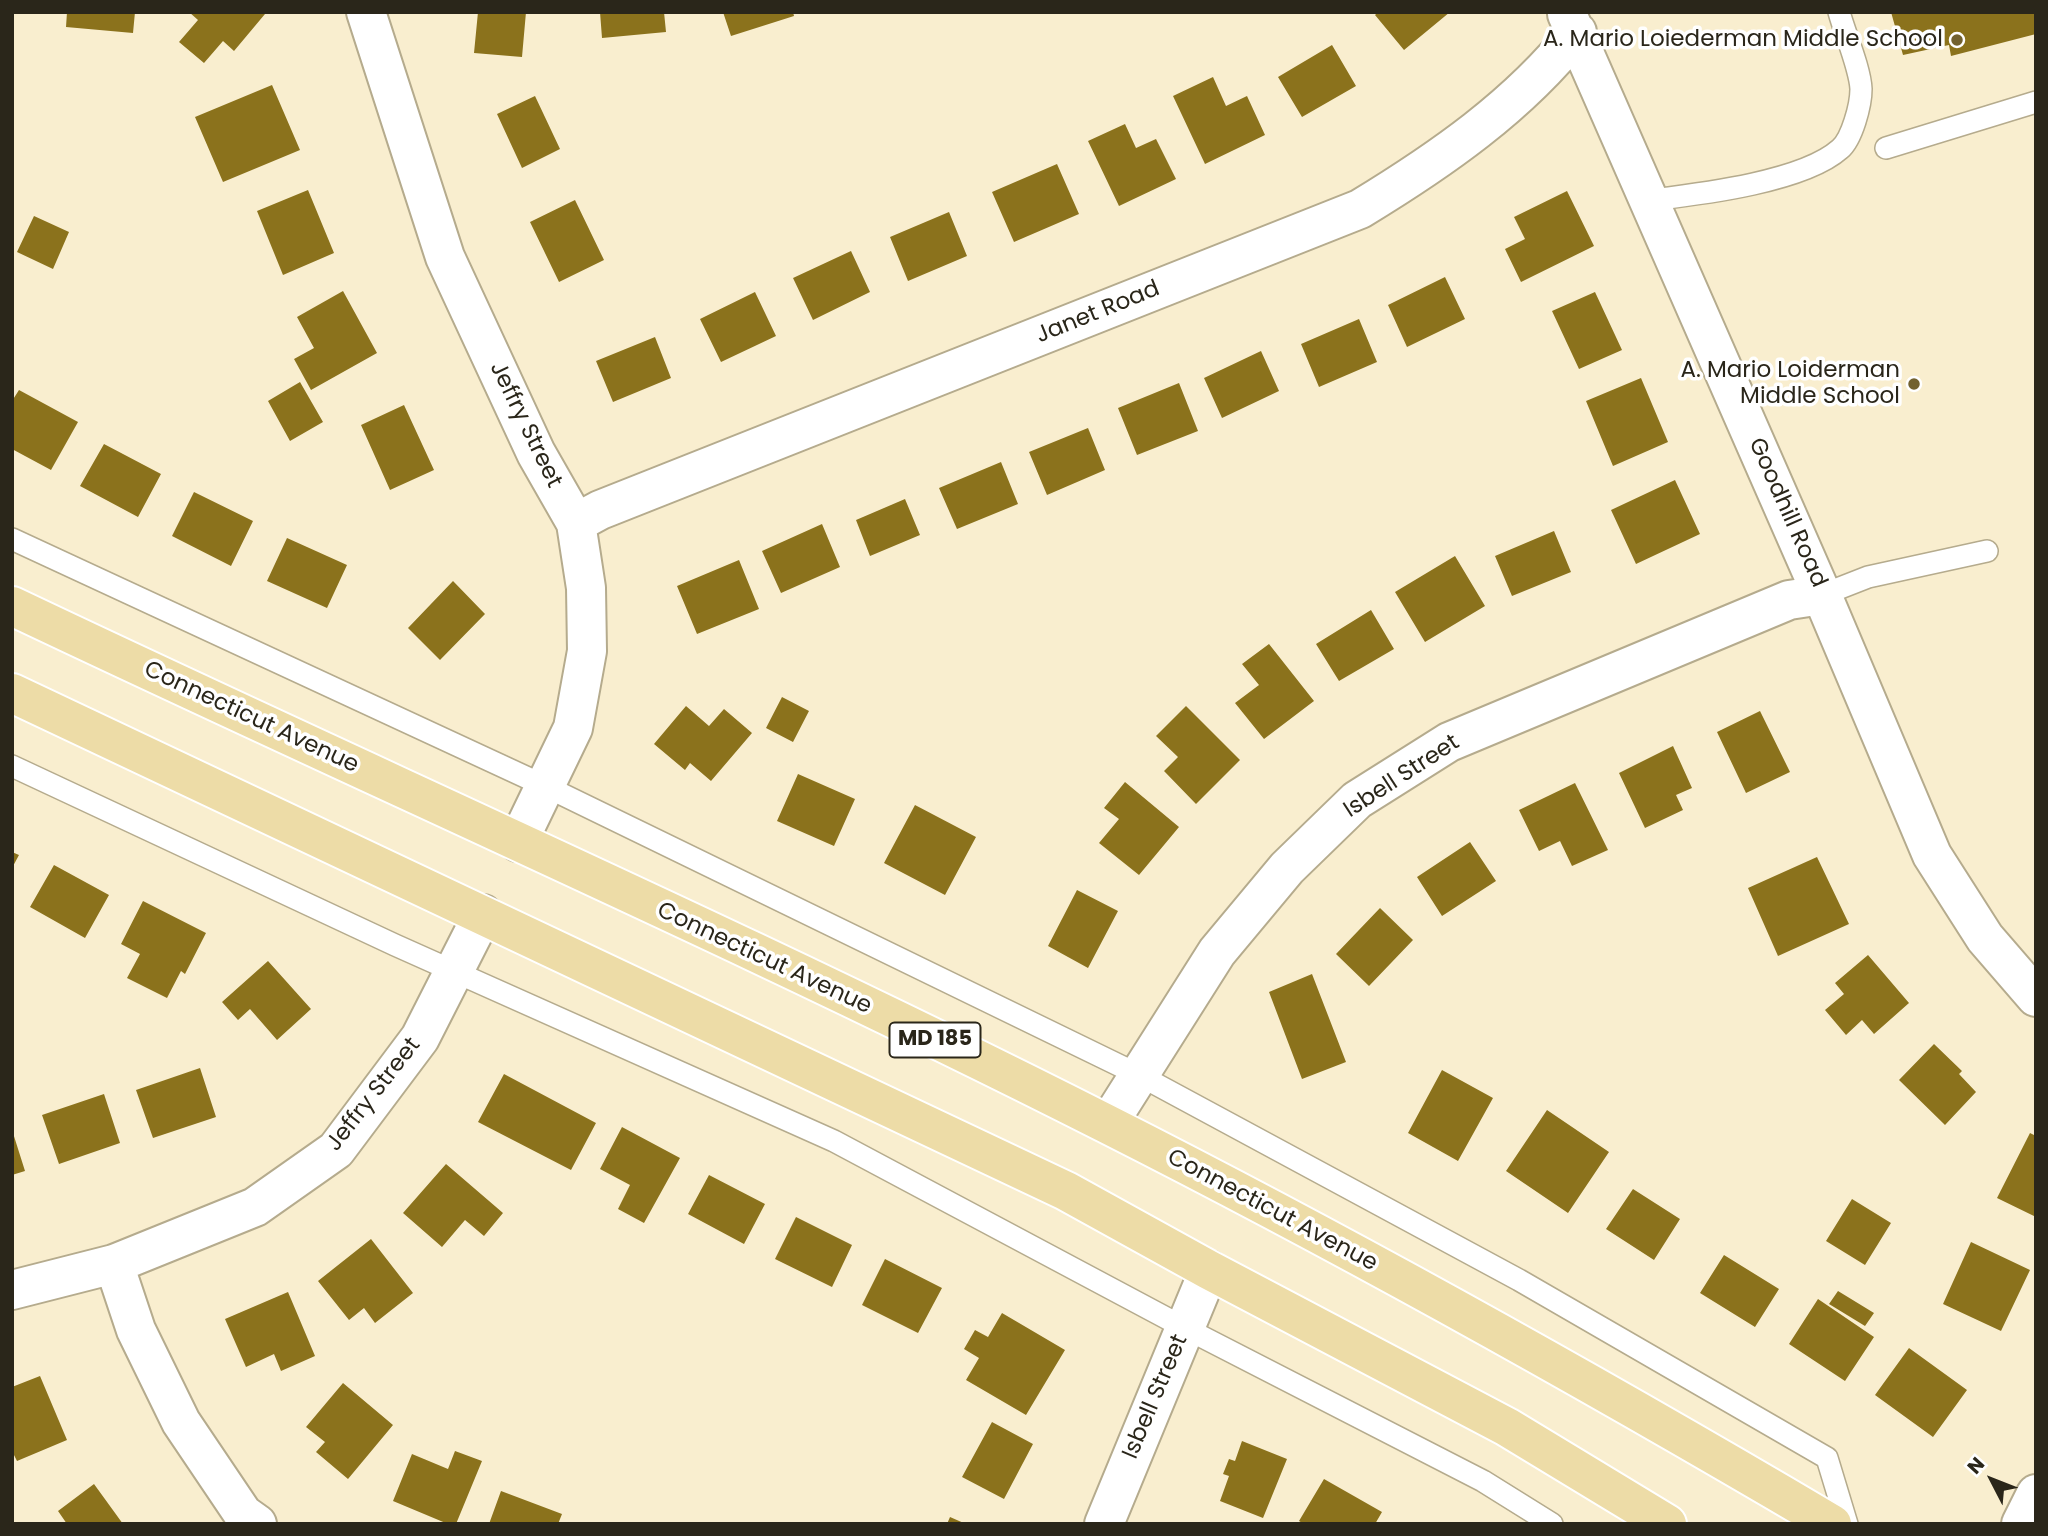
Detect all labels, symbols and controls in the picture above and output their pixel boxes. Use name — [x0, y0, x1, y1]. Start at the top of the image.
place label: A. Mario Loiederman Middle School — [1543, 26, 1943, 54]
marker: A. Mario Loiederman Middle School — [1949, 32, 1965, 48]
street label: Janet Road — [1032, 276, 1164, 350]
place label: A. Mario Loiderman Middle School — [1680, 357, 1900, 411]
street label: Jeffry Street — [483, 358, 567, 492]
marker: A. Mario Loiderman Middle School — [1906, 376, 1922, 392]
street label: Goodhill Road — [1742, 434, 1832, 592]
street label: Connecticut Avenue — [139, 656, 363, 780]
street label: Isbell Street — [1339, 729, 1465, 825]
street label: Connecticut Avenue — [652, 897, 876, 1021]
road number: MD 185 — [890, 1023, 981, 1058]
street label: Jeffry Street — [321, 1033, 427, 1157]
street label: Connecticut Avenue — [1162, 1144, 1382, 1278]
street label: Isbell Street — [1117, 1331, 1195, 1463]
north arrow — [1957, 1445, 2027, 1515]
text: N — [1961, 1451, 1991, 1480]

